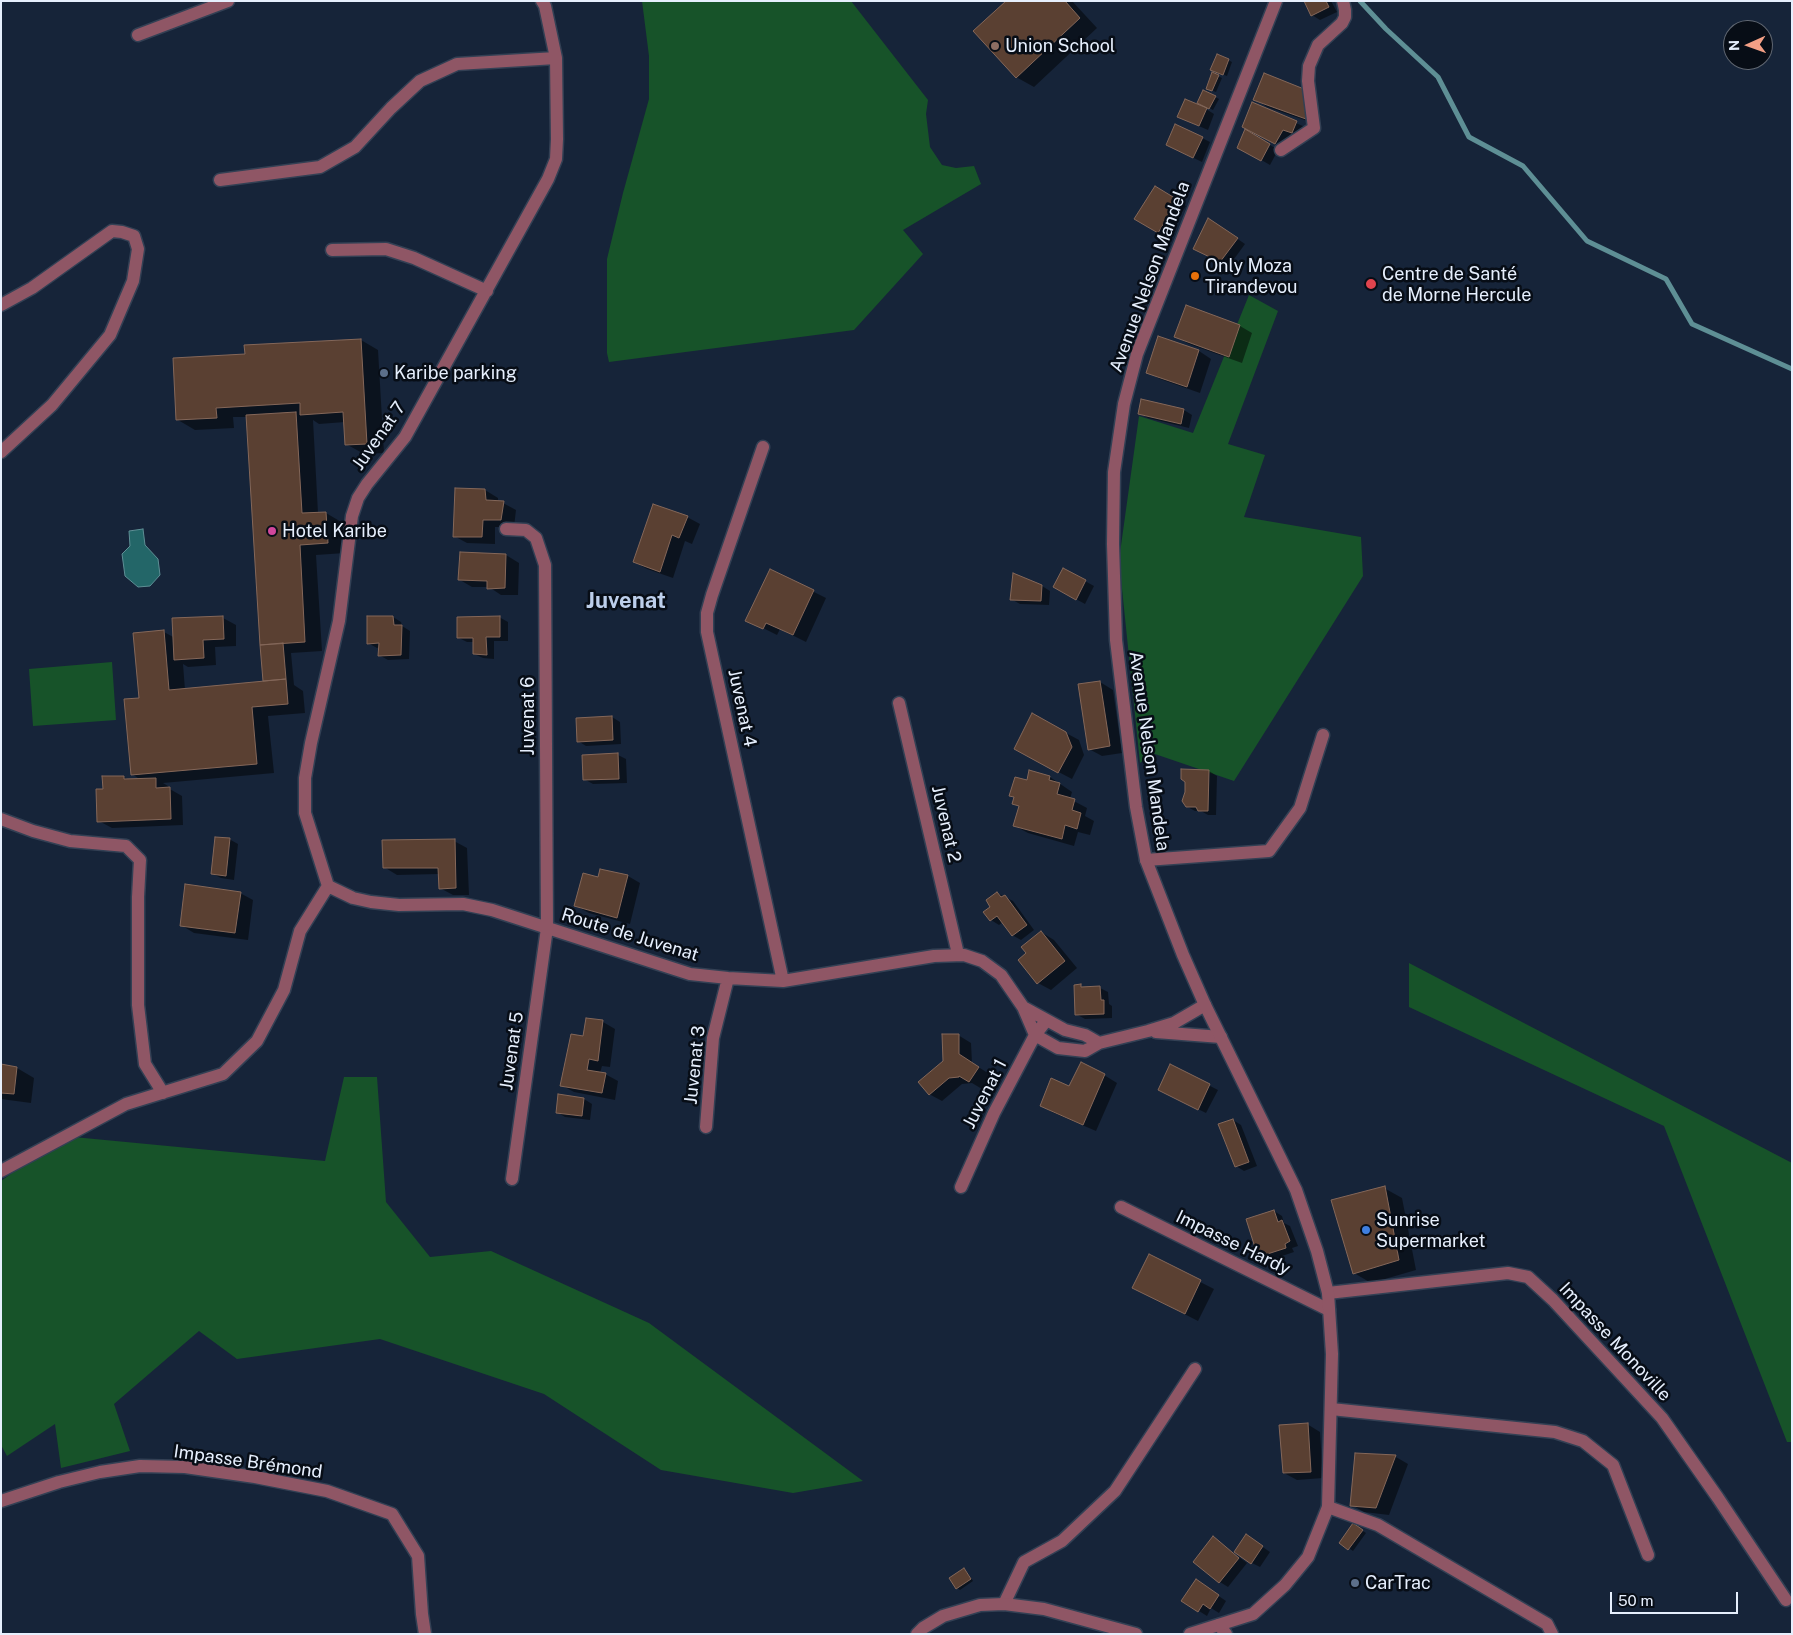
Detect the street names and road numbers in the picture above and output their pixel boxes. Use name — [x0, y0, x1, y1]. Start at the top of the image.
street label: Avenue Nelson Mandela — [1105, 179, 1195, 375]
street label: Juvenat 7 — [348, 398, 410, 474]
street label: Avenue Nelson Mandela — [1124, 650, 1174, 852]
street label: Juvenat 4 — [723, 667, 761, 749]
street label: Juvenat 6 — [517, 676, 539, 756]
street label: Juvenat 2 — [927, 783, 965, 865]
street label: Route de Juvenat — [559, 904, 701, 966]
street label: Juvenat 5 — [496, 1010, 528, 1092]
street label: Juvenat 3 — [680, 1025, 710, 1105]
street label: Juvenat 1 — [958, 1056, 1012, 1132]
street label: Impasse Hardy — [1172, 1206, 1294, 1280]
street label: Impasse Monoville — [1554, 1278, 1676, 1406]
street label: Impasse Brémond — [172, 1441, 324, 1483]

